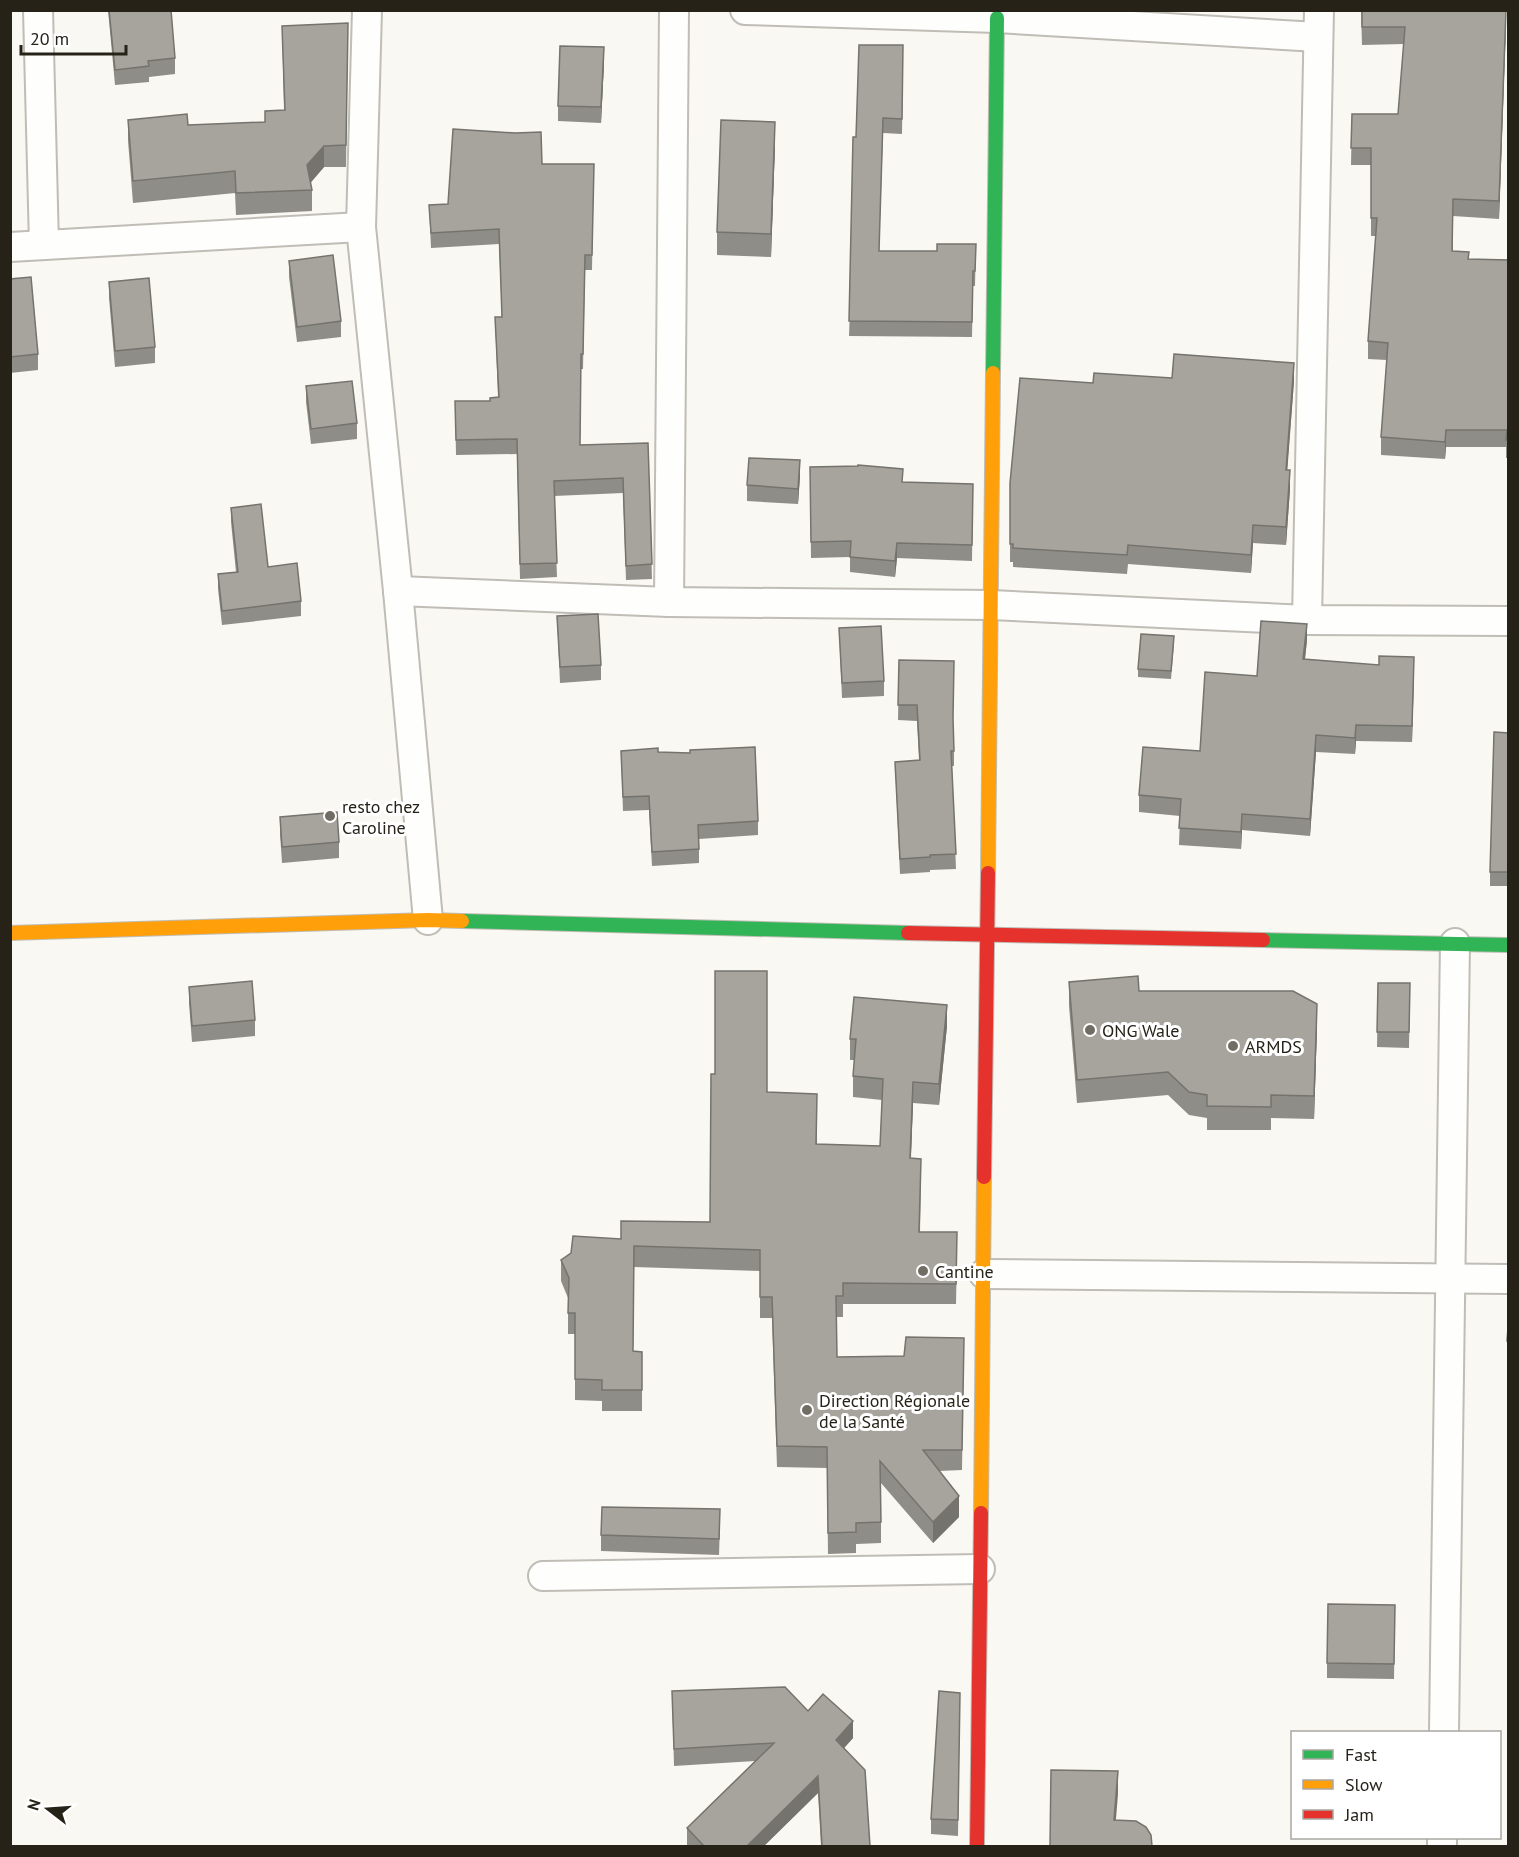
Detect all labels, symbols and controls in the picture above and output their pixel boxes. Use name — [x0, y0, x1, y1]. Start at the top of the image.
scale bar — [21, 18, 126, 56]
text: 20 m — [30, 27, 69, 50]
place label: resto chez Caroline — [342, 795, 420, 839]
marker: resto chez Caroline — [323, 809, 337, 823]
place label: ONG Wale — [1102, 1019, 1179, 1042]
marker: ONG Wale — [1083, 1023, 1097, 1037]
place label: ARMDS — [1245, 1035, 1302, 1058]
marker: ARMDS — [1226, 1039, 1240, 1053]
place label: Cantine — [935, 1260, 994, 1283]
marker: Cantine — [916, 1264, 930, 1278]
place label: Direction Régionale de la Santé — [819, 1389, 970, 1433]
marker: Direction Régionale de la Santé — [800, 1403, 814, 1417]
legend — [1291, 1731, 1501, 1839]
text: Fast — [1345, 1743, 1377, 1766]
text: Slow — [1345, 1773, 1383, 1796]
north arrow — [18, 1779, 78, 1839]
text: N — [23, 1797, 45, 1813]
text: Jam — [1344, 1803, 1374, 1826]

